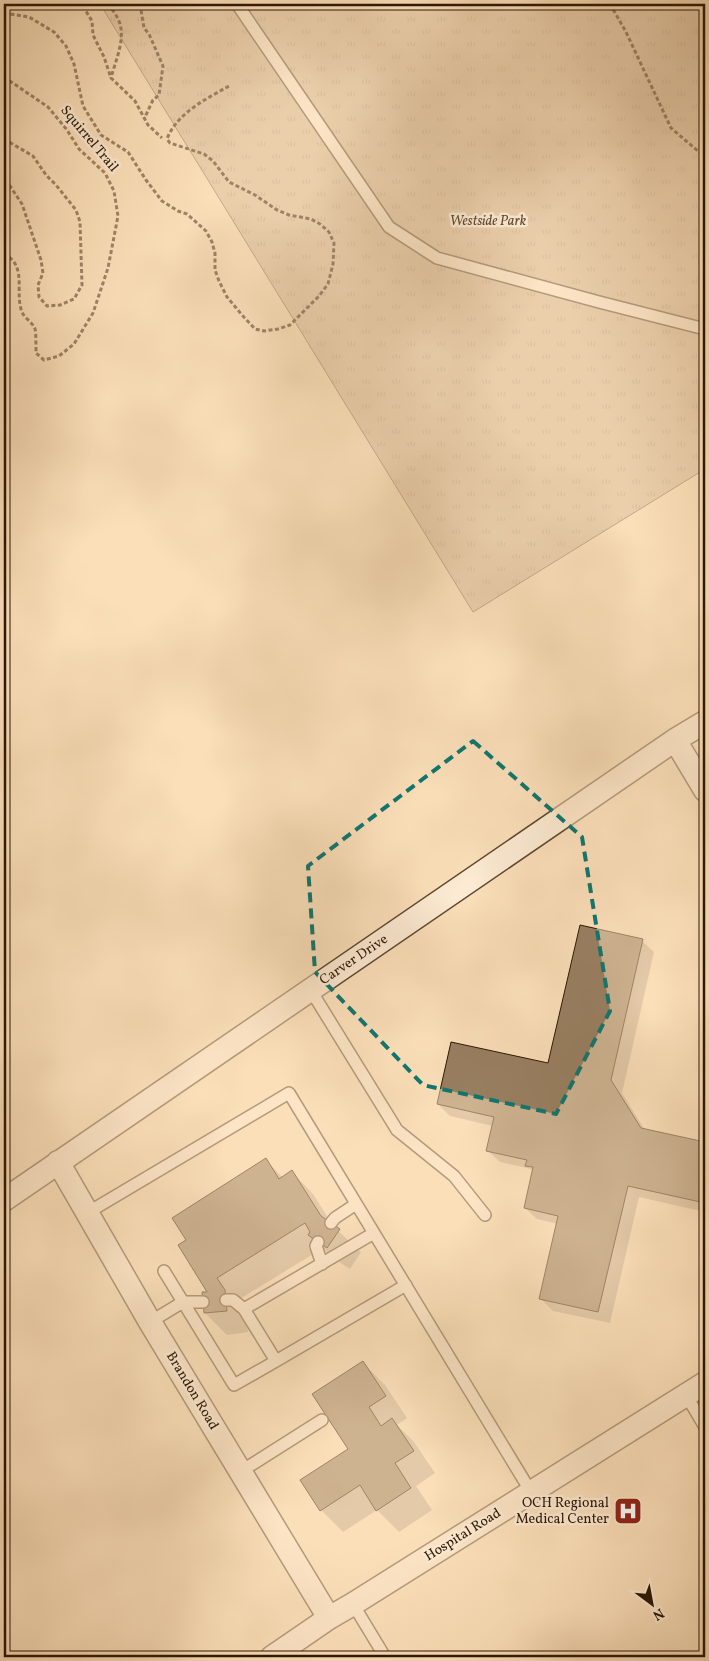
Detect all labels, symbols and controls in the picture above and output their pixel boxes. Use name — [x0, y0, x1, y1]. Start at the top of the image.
street label: Squirrel Trail — [56, 102, 122, 176]
park label: Westside Park — [450, 212, 527, 231]
street label: Carver Drive — [316, 930, 392, 990]
street label: Brandon Road — [161, 1348, 223, 1434]
place label: OCH Regional Medical Center — [516, 1494, 609, 1529]
hospital icon: OCH Regional Medical Center — [613, 1496, 643, 1526]
street label: Hospital Road — [421, 1504, 505, 1566]
north arrow — [626, 1578, 676, 1628]
text: N — [649, 1603, 667, 1625]

